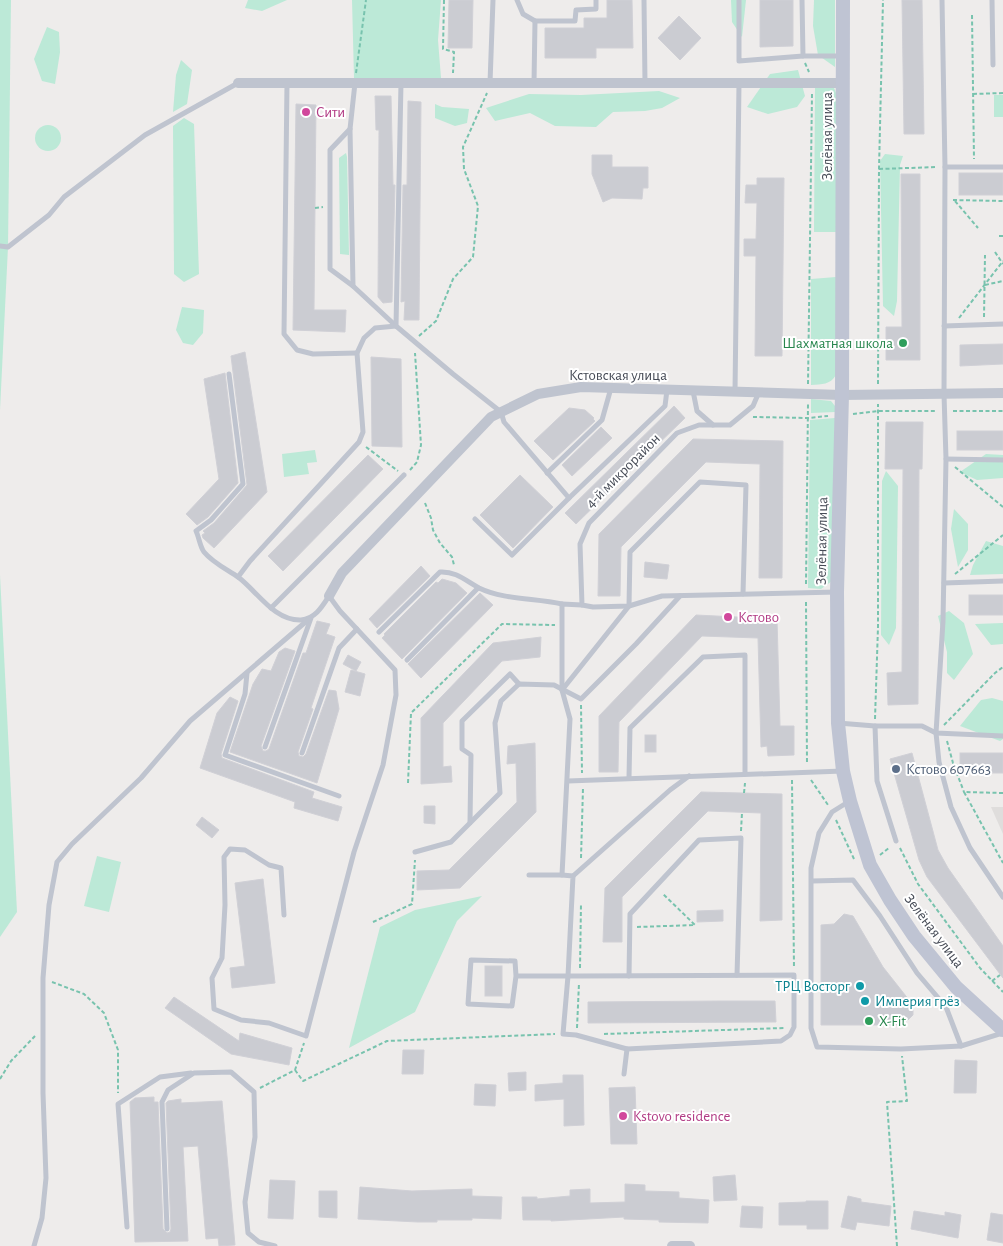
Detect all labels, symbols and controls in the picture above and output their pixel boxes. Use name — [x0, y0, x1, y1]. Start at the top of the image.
street label: Зелёная улица — [820, 92, 835, 180]
place label: Сити — [316, 105, 345, 120]
marker: Сити — [300, 106, 312, 118]
place label: Шахматная школа — [782, 336, 893, 351]
marker: Шахматная школа — [897, 337, 909, 349]
street label: Кстовская улица — [569, 368, 667, 383]
street label: 4-й микрорайон — [583, 431, 663, 511]
street label: Зелёная улица — [814, 497, 830, 585]
place label: Кстово — [738, 610, 779, 625]
marker: Кстово — [722, 611, 734, 623]
place label: Кстово 607663 — [906, 762, 991, 777]
marker: Кстово 607663 — [890, 763, 902, 775]
street label: Зелёная улица — [901, 891, 967, 971]
place label: ТРЦ Восторг — [775, 979, 851, 994]
marker: ТРЦ Восторг — [854, 980, 866, 992]
place label: Империя грёз — [875, 994, 960, 1009]
marker: Империя грёз — [859, 995, 871, 1007]
place label: X-Fit — [879, 1014, 906, 1029]
marker: X-Fit — [863, 1015, 875, 1027]
place label: Kstovo residence — [633, 1109, 731, 1124]
marker: Kstovo residence — [617, 1110, 629, 1122]

